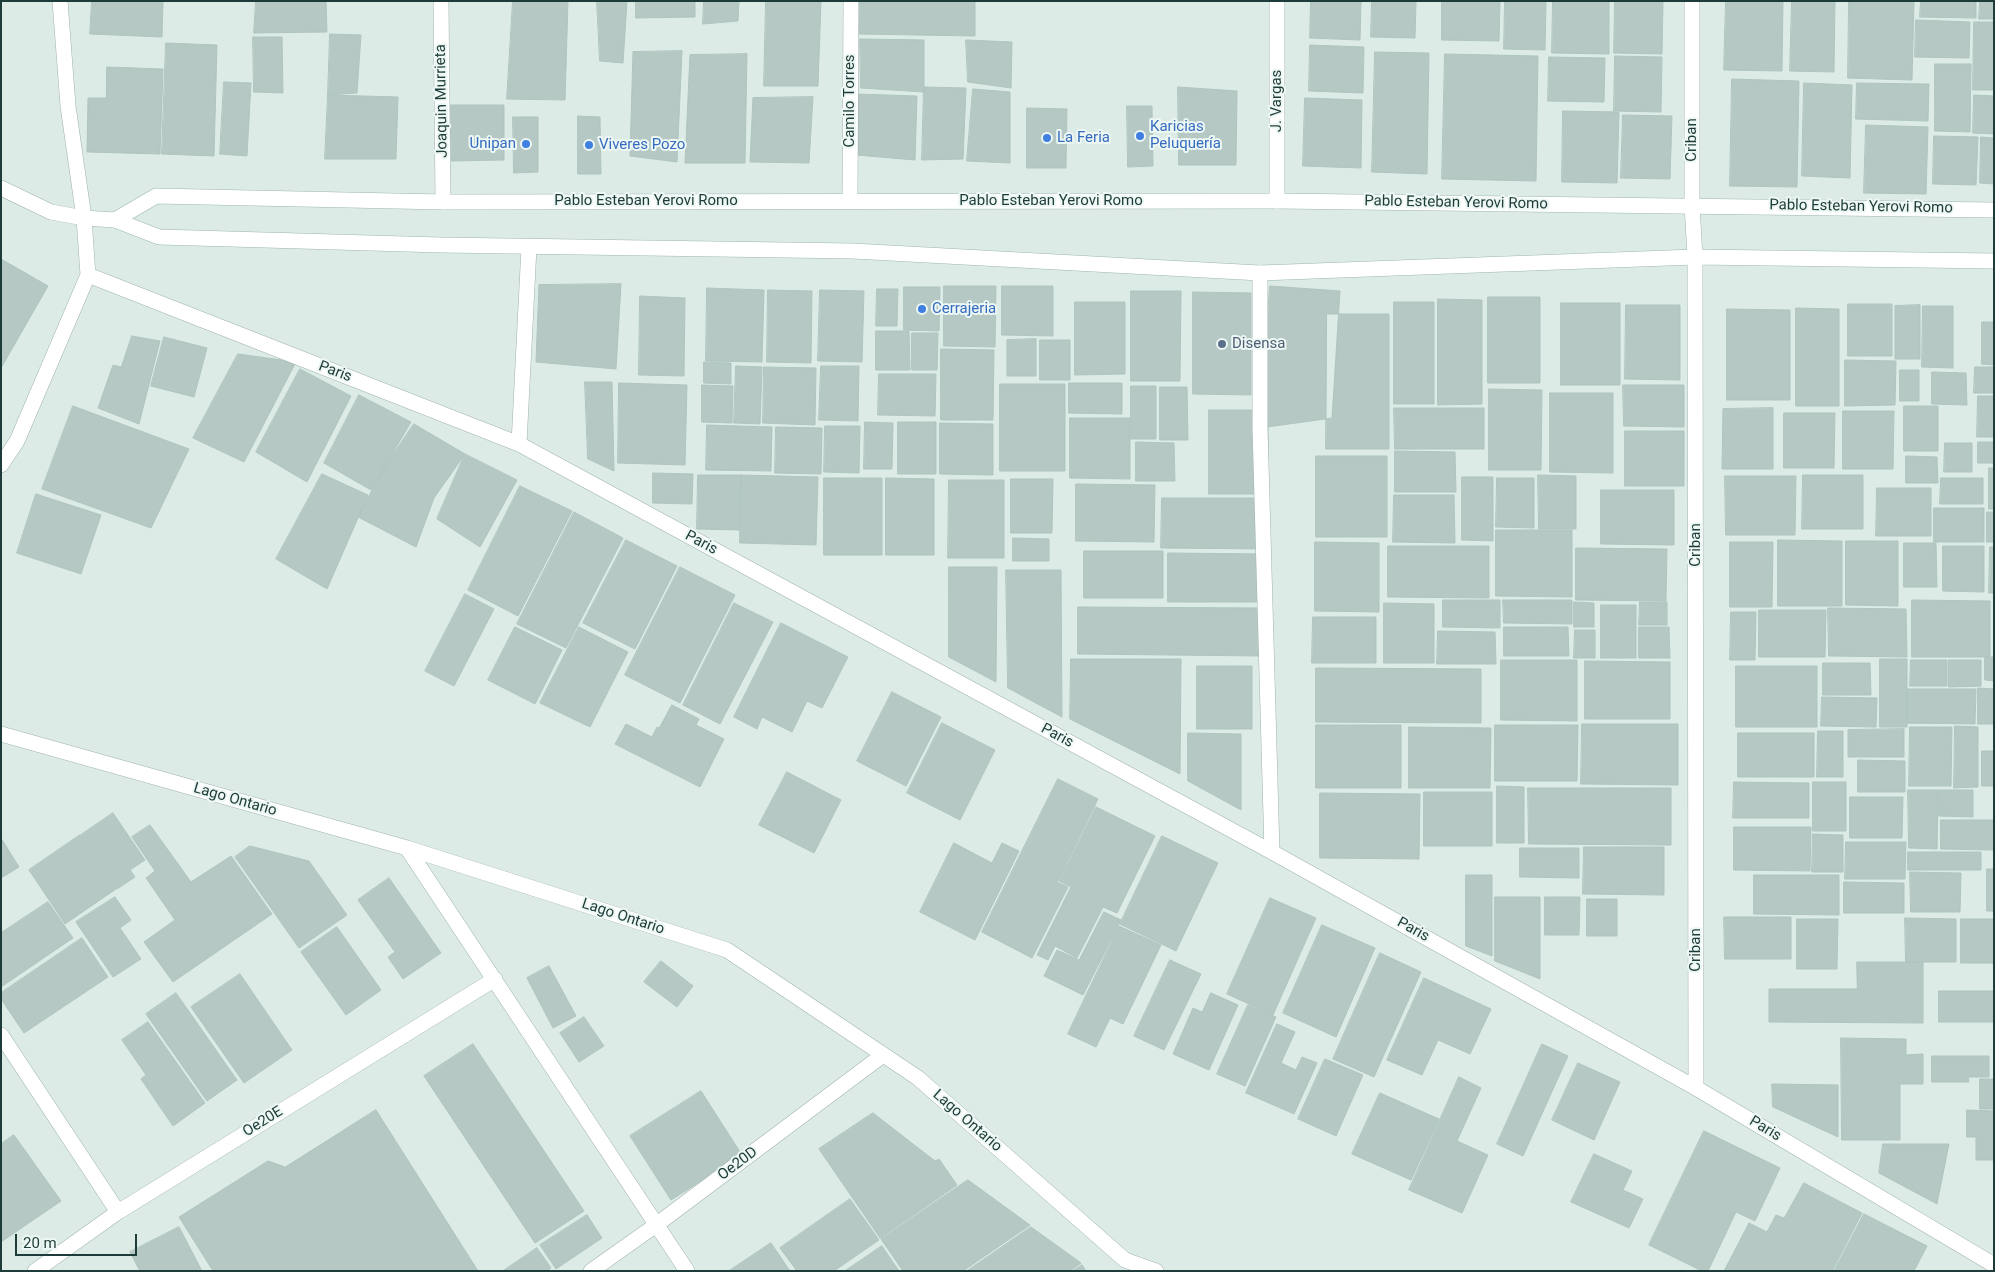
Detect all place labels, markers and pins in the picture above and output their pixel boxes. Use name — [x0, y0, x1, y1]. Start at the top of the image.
place label: Karicias Peluquería — [1150, 118, 1221, 153]
place label: La Feria — [1057, 129, 1110, 147]
marker: Karicias Peluquería — [1134, 130, 1146, 142]
marker: La Feria — [1041, 132, 1053, 144]
place label: Unipan — [469, 135, 516, 153]
place label: Viveres Pozo — [599, 136, 685, 154]
marker: Unipan — [520, 138, 532, 150]
marker: Viveres Pozo — [583, 139, 595, 151]
place label: Cerrajeria — [932, 300, 996, 318]
marker: Cerrajeria — [916, 303, 928, 315]
place label: Disensa — [1232, 335, 1285, 353]
marker: Disensa — [1216, 338, 1228, 350]

